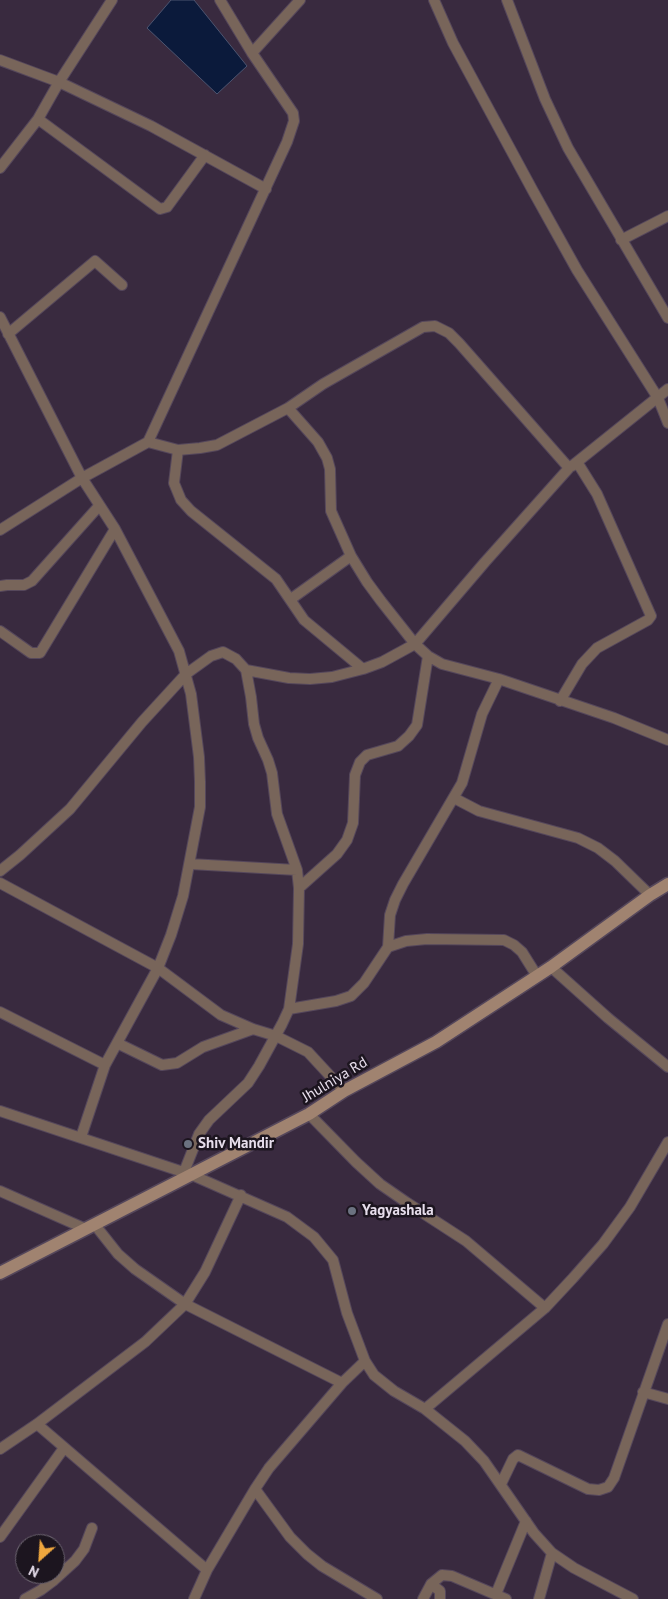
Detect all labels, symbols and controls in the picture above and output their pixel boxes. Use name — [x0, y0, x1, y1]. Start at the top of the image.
street label: Jhulniya Rd — [299, 1054, 371, 1106]
place label: Shiv Mandir — [198, 1135, 274, 1153]
marker: Shiv Mandir — [182, 1138, 194, 1150]
place label: Yagyashala — [362, 1202, 434, 1220]
marker: Yagyashala — [346, 1205, 358, 1217]
north arrow — [15, 1534, 65, 1584]
text: N — [26, 1561, 42, 1582]

